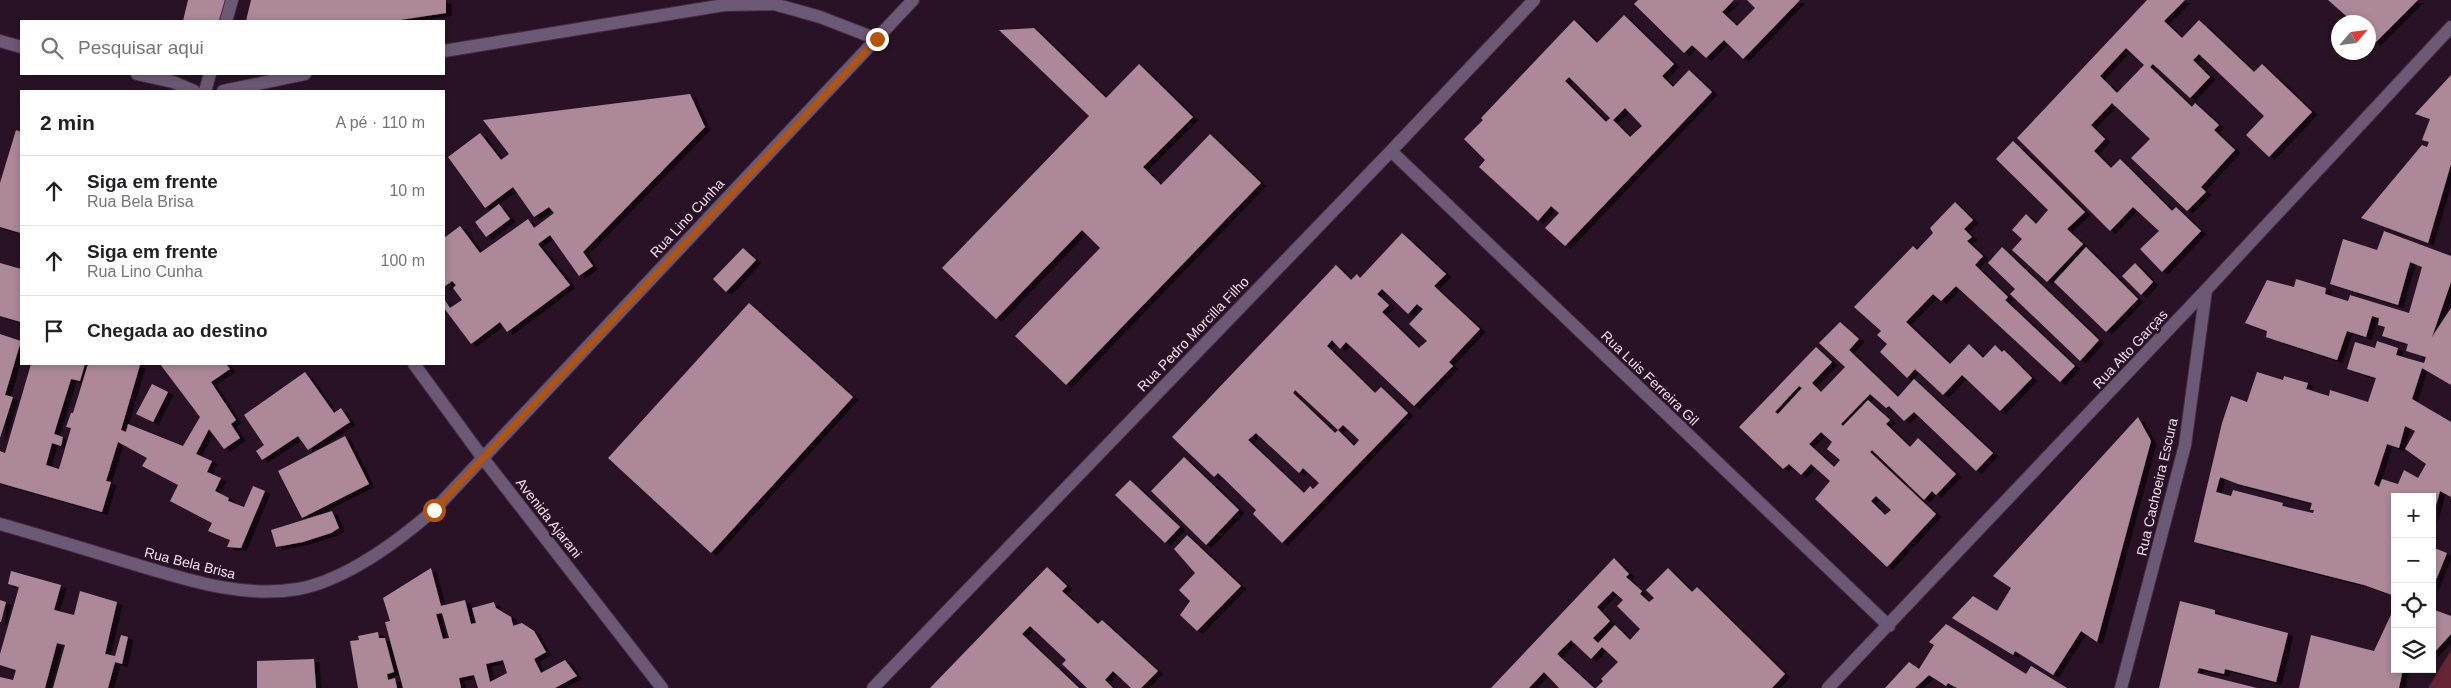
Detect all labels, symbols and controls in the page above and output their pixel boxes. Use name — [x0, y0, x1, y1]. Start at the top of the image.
north arrow — [2331, 15, 2376, 60]
search box — [20, 20, 445, 75]
route end — [866, 28, 889, 51]
icon: search — [38, 34, 66, 62]
text: Pesquisar aqui — [78, 37, 204, 58]
text: 2 min — [40, 111, 95, 134]
text: A pé · 110 m — [335, 114, 425, 131]
text: Siga em frente — [87, 171, 218, 192]
street label: Rua Lino Cunha — [647, 175, 728, 260]
icon: ahead — [40, 177, 68, 205]
text: 10 m — [389, 182, 425, 199]
text: Rua Bela Brisa — [87, 193, 194, 210]
text: Siga em frente — [87, 241, 218, 262]
icon: ahead — [40, 247, 68, 275]
text: 100 m — [381, 252, 425, 269]
text: Rua Lino Cunha — [87, 263, 203, 280]
street label: Rua Pedro Morcilla Filho — [1134, 273, 1252, 395]
street label: Rua Alto Garças — [2089, 306, 2171, 392]
icon: arrive — [40, 317, 68, 345]
text: Chegada ao destino — [87, 320, 268, 341]
street label: Rua Luis Ferreira Gil — [1598, 327, 1702, 429]
street label: Rua Cachoeira Escura — [2133, 416, 2181, 557]
street label: Avenida Ajarani — [513, 475, 585, 561]
map controls — [2391, 493, 2436, 673]
button: + — [2391, 493, 2436, 538]
route start — [423, 499, 446, 522]
button: − — [2391, 538, 2436, 583]
street label: Rua Bela Brisa — [143, 544, 237, 582]
button: locate — [2391, 583, 2436, 628]
button: layers — [2391, 628, 2436, 673]

